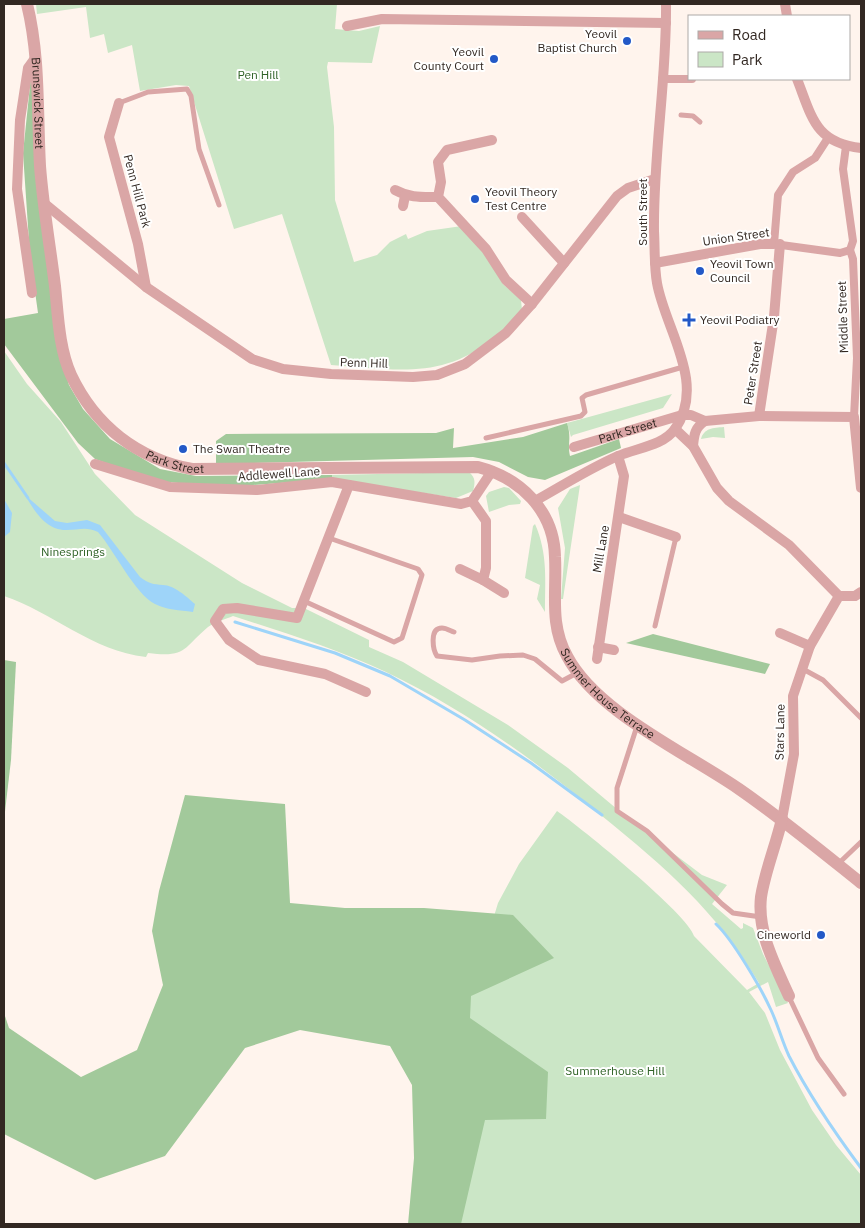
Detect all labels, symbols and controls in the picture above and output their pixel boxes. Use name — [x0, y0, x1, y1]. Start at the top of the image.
legend — [688, 15, 850, 80]
text: Road — [732, 25, 767, 44]
place label: Yeovil Baptist Church — [538, 26, 617, 55]
marker: Yeovil Baptist Church — [621, 35, 633, 47]
place label: Yeovil County Court — [414, 44, 484, 73]
text: Park — [732, 50, 762, 69]
marker: Yeovil County Court — [488, 53, 500, 65]
street label: Brunswick Street — [29, 57, 47, 149]
park label: Pen Hill — [237, 67, 279, 82]
street label: Penn Hill Park — [121, 153, 155, 230]
street label: South Street — [635, 178, 650, 246]
place label: Yeovil Theory Test Centre — [485, 184, 557, 213]
marker: Yeovil Theory Test Centre — [469, 193, 481, 205]
street label: Union Street — [702, 224, 770, 249]
place label: Yeovil Town Council — [710, 256, 774, 285]
marker: Yeovil Town Council — [694, 265, 706, 277]
street label: Middle Street — [834, 281, 851, 353]
place label: Yeovil Podiatry — [700, 312, 780, 327]
marker: Yeovil Podiatry — [682, 313, 696, 327]
street label: Peter Street — [740, 340, 765, 406]
street label: Penn Hill — [340, 354, 388, 371]
street label: Park Street — [597, 415, 659, 446]
place label: The Swan Theatre — [193, 441, 290, 456]
marker: The Swan Theatre — [177, 443, 189, 455]
street label: Park Street — [144, 447, 204, 476]
street label: Addlewell Lane — [237, 463, 321, 484]
street label: Mill Lane — [589, 524, 612, 574]
park label: Ninesprings — [41, 544, 105, 559]
street label: Summer House Terrace — [557, 646, 658, 742]
street label: Stars Lane — [772, 703, 787, 760]
place label: Cineworld — [757, 927, 811, 942]
marker: Cineworld — [815, 929, 827, 941]
park label: Summerhouse Hill — [565, 1063, 665, 1078]

